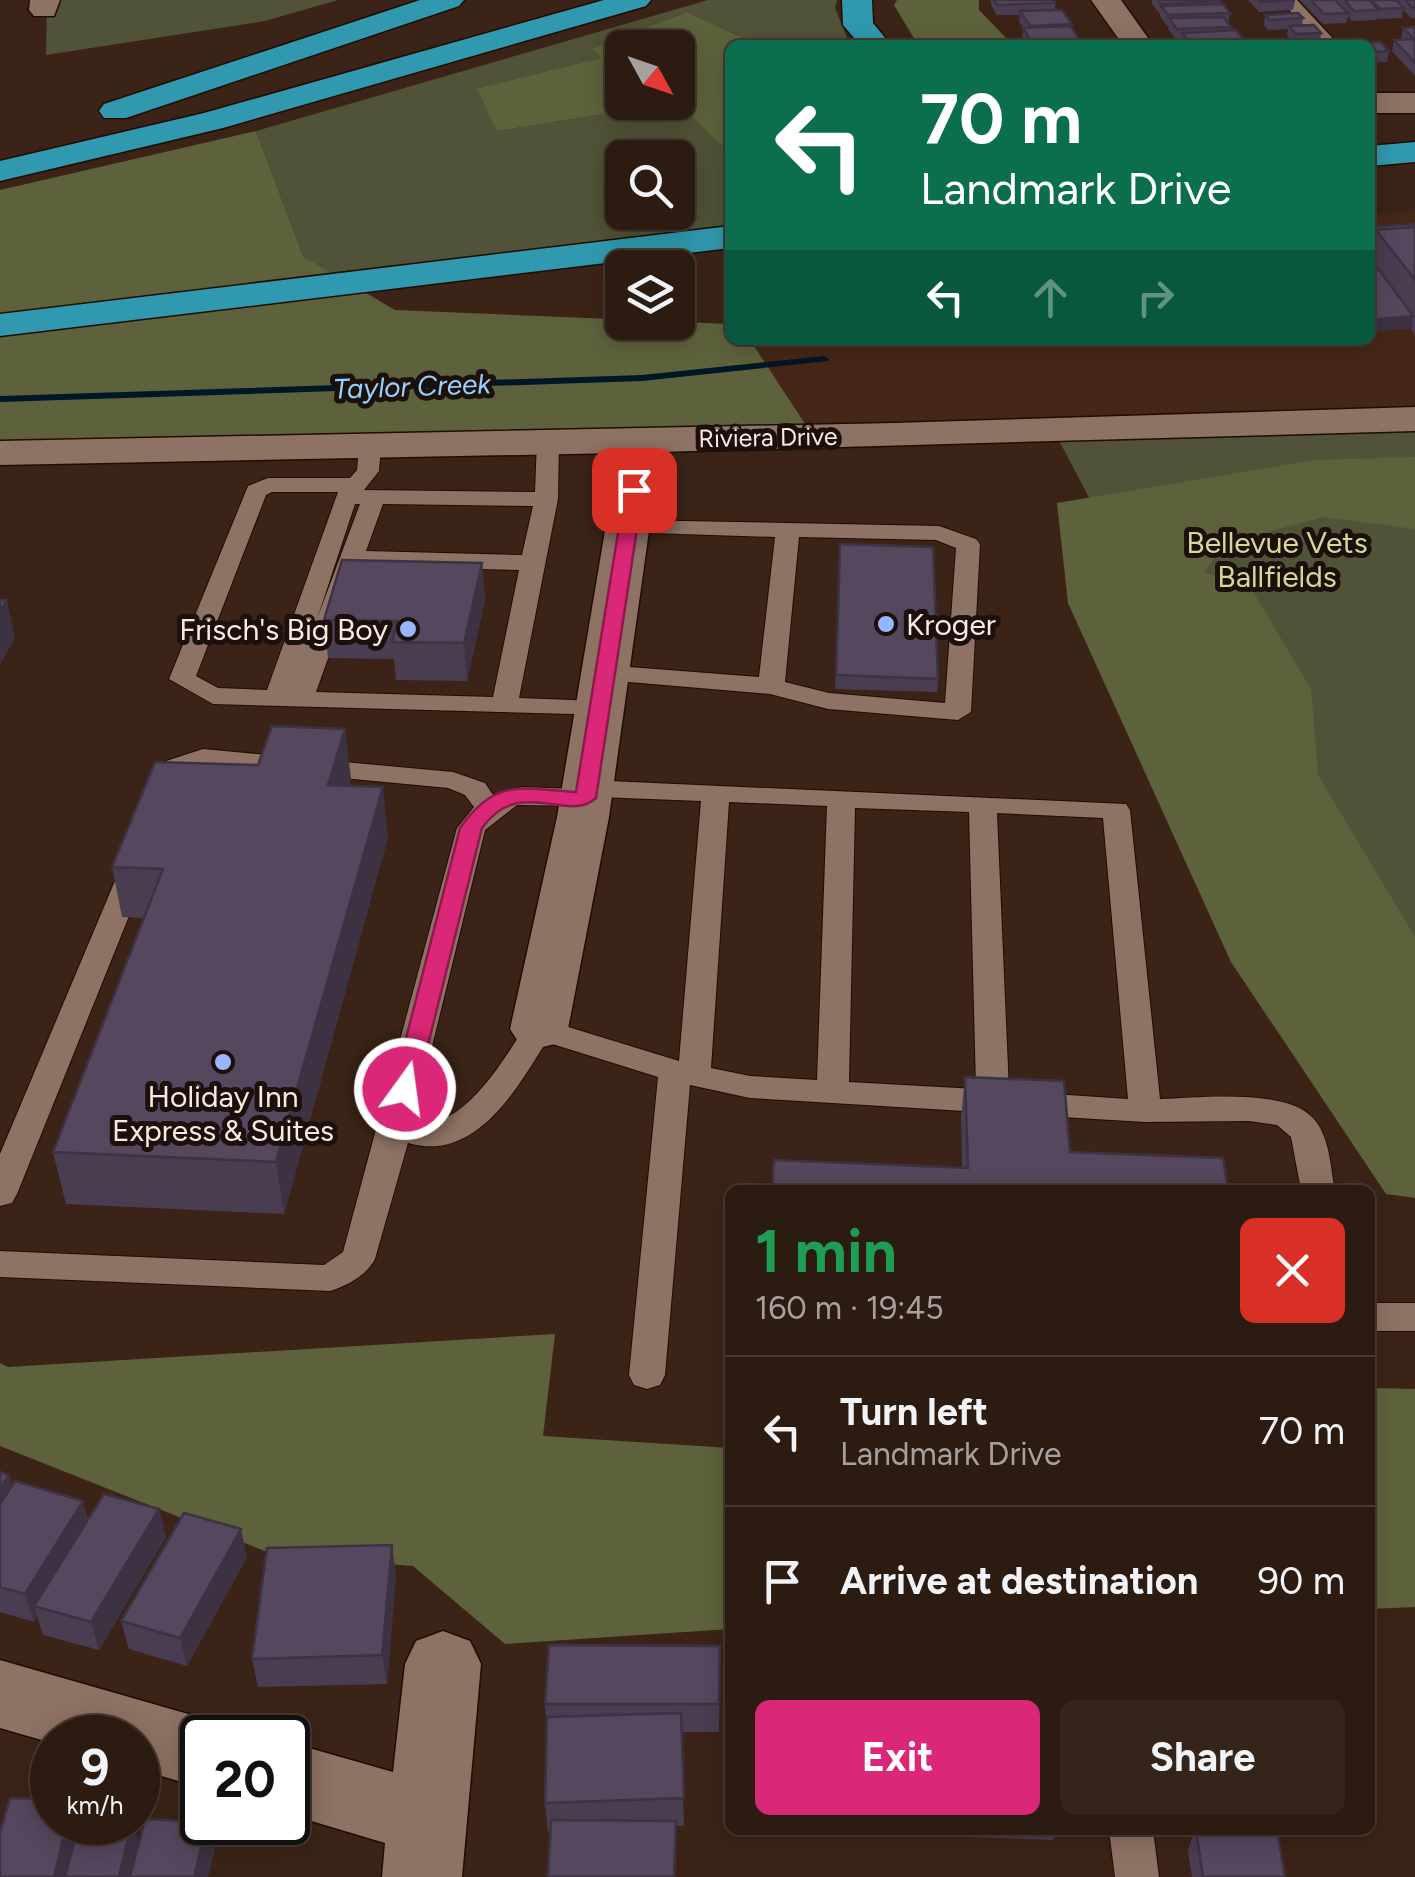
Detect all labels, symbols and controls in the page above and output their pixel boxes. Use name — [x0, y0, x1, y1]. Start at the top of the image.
north arrow — [605, 30, 695, 120]
map controls — [605, 30, 695, 340]
text: 70 m — [920, 76, 1082, 161]
icon: left — [755, 80, 885, 210]
button: search — [605, 140, 695, 230]
text: Landmark Drive — [920, 161, 1231, 215]
button: layers — [605, 250, 695, 340]
icon: left — [918, 270, 973, 325]
icon: ahead — [1023, 270, 1078, 325]
icon: right — [1128, 270, 1183, 325]
water label: Taylor Creek — [333, 366, 493, 406]
street label: Riviera Drive — [698, 421, 838, 453]
pin — [592, 448, 677, 533]
icon: arrive — [607, 463, 662, 518]
park label: Bellevue Vets Ballfields — [1186, 524, 1368, 595]
place label: Kroger — [906, 606, 996, 643]
place label: Frisch's Big Boy — [179, 611, 388, 648]
marker: Kroger — [875, 613, 897, 635]
marker: Frisch's Big Boy — [397, 618, 419, 640]
position arrow — [353, 1037, 457, 1141]
marker: Holiday Inn Express & Suites — [212, 1051, 234, 1073]
place label: Holiday Inn Express & Suites — [112, 1078, 334, 1149]
text: 1 min — [755, 1215, 897, 1287]
button: close — [1240, 1218, 1345, 1323]
text: 160 m · 19:45 — [755, 1289, 944, 1327]
text: Turn left — [840, 1389, 988, 1435]
icon: left — [755, 1404, 810, 1459]
text: 70 m — [1259, 1408, 1345, 1454]
text: Landmark Drive — [840, 1435, 1061, 1473]
icon: arrive — [755, 1554, 810, 1609]
text: Arrive at destination — [840, 1558, 1198, 1604]
text: 90 m — [1257, 1558, 1345, 1604]
button: Exit — [755, 1700, 1040, 1815]
button: Share — [1060, 1700, 1345, 1815]
speed limit sign: 20 — [180, 1715, 310, 1845]
text: 9 — [80, 1737, 109, 1798]
text: km/h — [66, 1790, 124, 1820]

